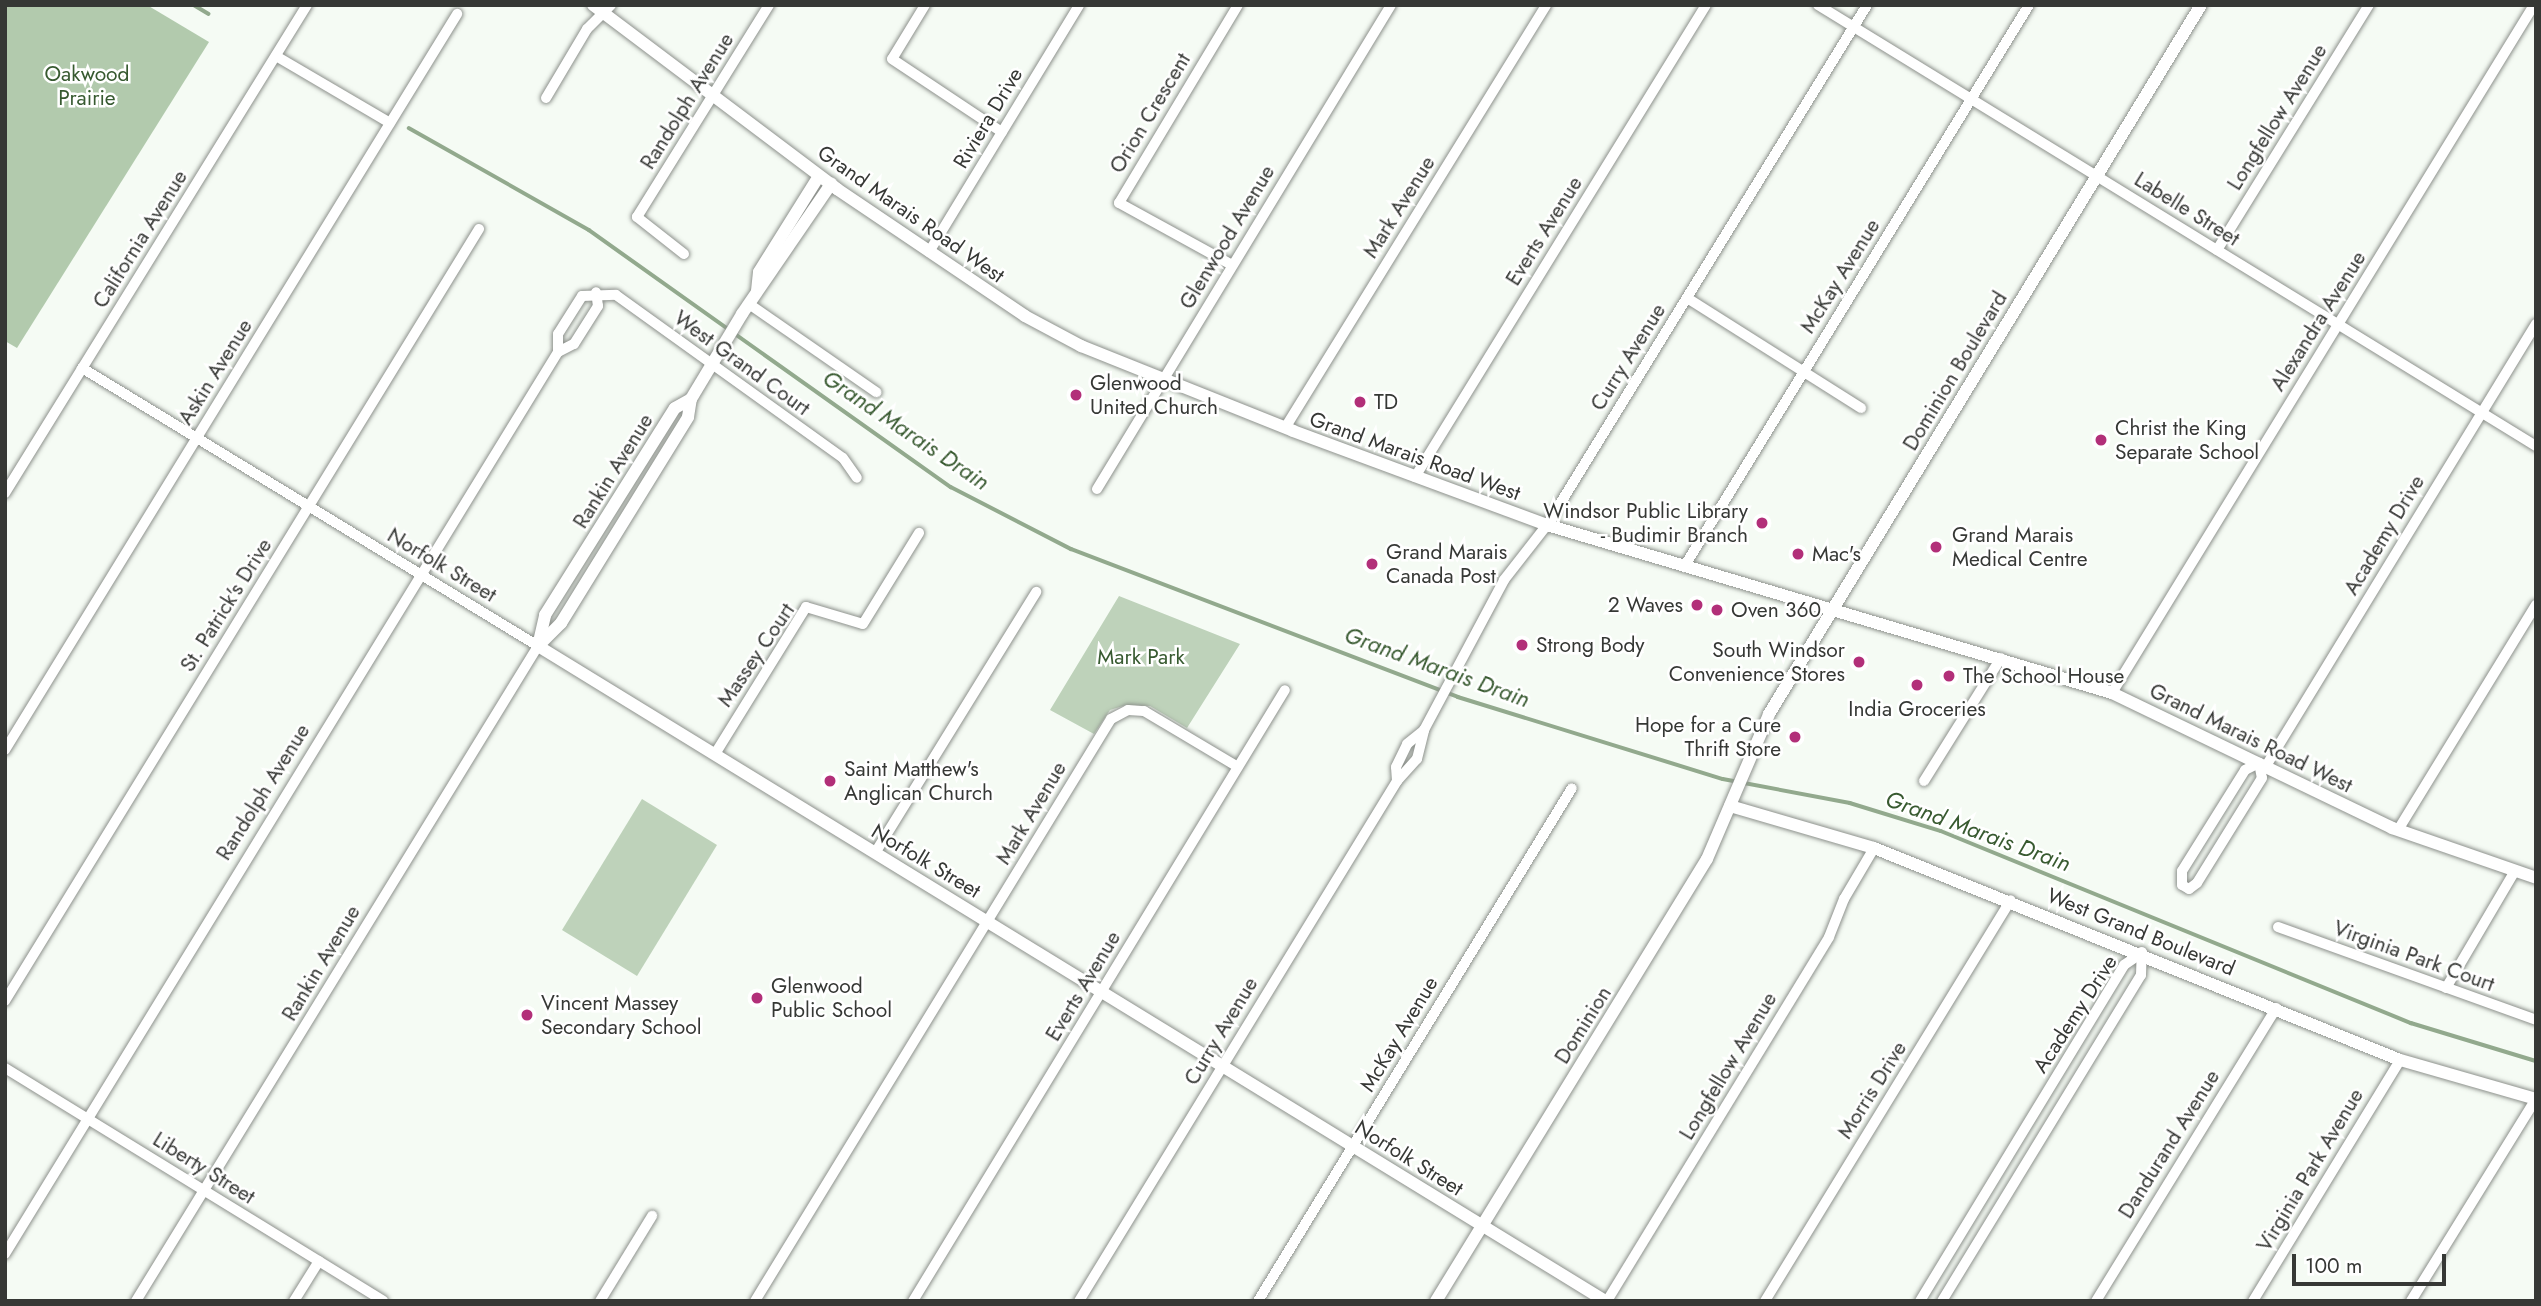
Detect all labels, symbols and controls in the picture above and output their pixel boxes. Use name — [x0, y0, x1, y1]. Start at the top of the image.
street label: Randolph Avenue — [635, 28, 739, 174]
street label: Longfellow Avenue — [2222, 39, 2332, 195]
street label: Orion Crescent — [1104, 48, 1196, 178]
park label: Oakwood Prairie — [44, 61, 130, 111]
street label: Riviera Drive — [948, 63, 1028, 173]
street label: Grand Marais Road West — [813, 140, 1009, 288]
street label: Mark Avenue — [1358, 151, 1440, 263]
street label: Glenwood Avenue — [1174, 160, 1280, 314]
street label: California Avenue — [88, 165, 192, 313]
street label: Labelle Street — [2130, 167, 2244, 251]
street label: Everts Avenue — [1501, 172, 1587, 290]
street label: McKay Avenue — [1795, 214, 1885, 338]
street label: Alexandra Avenue — [2265, 246, 2371, 396]
street label: Dominion Boulevard — [1898, 287, 2012, 455]
street label: Curry Avenue — [1585, 299, 1671, 415]
street label: West Grand Court — [669, 305, 815, 421]
street label: Askin Avenue — [173, 315, 257, 429]
water label: Grand Marais Drain — [817, 364, 995, 496]
place label: Glenwood United Church — [1090, 370, 1218, 420]
marker: Glenwood United Church — [1068, 387, 1084, 403]
place label: TD — [1374, 389, 1398, 415]
marker: TD — [1352, 394, 1368, 410]
street label: Grand Marais Road West — [1306, 406, 1524, 506]
street label: Rankin Avenue — [568, 409, 658, 533]
place label: Christ the King Separate School — [2115, 415, 2259, 465]
marker: Christ the King Separate School — [2093, 432, 2109, 448]
street label: Academy Drive — [2338, 471, 2430, 599]
place label: Windsor Public Library - Budimir Branch — [1543, 498, 1748, 548]
marker: Windsor Public Library - Budimir Branch — [1754, 515, 1770, 531]
place label: Grand Marais Medical Centre — [1952, 522, 2087, 572]
street label: Norfolk Street — [383, 523, 501, 607]
street label: St. Patrick's Drive — [175, 534, 277, 676]
marker: Grand Marais Medical Centre — [1926, 537, 1946, 557]
place label: Grand Marais Canada Post — [1386, 539, 1507, 589]
place label: Mac's — [1812, 541, 1861, 567]
marker: Mac's — [1790, 546, 1806, 562]
marker: Grand Marais Canada Post — [1364, 556, 1380, 572]
place label: 2 Waves — [1608, 592, 1683, 618]
marker: 2 Waves — [1689, 597, 1705, 613]
place label: Oven 360 — [1731, 597, 1821, 623]
street label: Massey Court — [712, 599, 800, 711]
marker: Oven 360 — [1709, 602, 1725, 618]
water label: Grand Marais Drain — [1341, 621, 1533, 713]
place label: Strong Body — [1536, 632, 1645, 658]
marker: Strong Body — [1514, 637, 1530, 653]
place label: South Windsor Convenience Stores — [1669, 637, 1845, 687]
park label: Mark Park — [1097, 644, 1185, 670]
marker: South Windsor Convenience Stores — [1851, 654, 1867, 670]
place label: The School House — [1963, 663, 2124, 689]
marker: The School House — [1941, 668, 1957, 684]
marker: India Groceries — [1909, 677, 1925, 693]
street label: Grand Marais Road West — [2145, 678, 2357, 798]
place label: India Groceries — [1848, 696, 1986, 722]
place label: Hope for a Cure Thrift Store — [1635, 712, 1781, 762]
street label: Randolph Avenue — [211, 719, 315, 865]
marker: Hope for a Cure Thrift Store — [1787, 729, 1803, 745]
place label: Saint Matthew's Anglican Church — [844, 756, 993, 806]
street label: Mark Avenue — [991, 757, 1071, 869]
marker: Saint Matthew's Anglican Church — [822, 773, 838, 789]
water label: Grand Marais Drain — [1882, 785, 2074, 877]
street label: Norfolk Street — [867, 819, 985, 903]
street label: West Grand Boulevard — [2043, 883, 2239, 981]
street label: Rankin Avenue — [277, 901, 365, 1025]
street label: Virginia Park Court — [2330, 915, 2498, 997]
street label: Everts Avenue — [1040, 926, 1126, 1046]
street label: Academy Drive — [2028, 950, 2122, 1078]
street label: Curry Avenue — [1179, 972, 1263, 1090]
street label: McKay Avenue — [1355, 972, 1443, 1096]
place label: Glenwood Public School — [771, 973, 892, 1023]
street label: Dominion — [1549, 982, 1617, 1068]
street label: Longfellow Avenue — [1674, 988, 1782, 1144]
place label: Vincent Massey Secondary School — [541, 990, 702, 1040]
marker: Glenwood Public School — [749, 990, 765, 1006]
marker: Vincent Massey Secondary School — [519, 1007, 535, 1023]
street label: Morris Drive — [1832, 1037, 1912, 1143]
street label: Dandurand Avenue — [2113, 1065, 2225, 1223]
street label: Virginia Park Avenue — [2251, 1084, 2369, 1256]
street label: Norfolk Street — [1350, 1115, 1468, 1201]
street label: Liberty Street — [148, 1127, 260, 1209]
scale bar — [2296, 1240, 2450, 1284]
text: 100 m — [2305, 1251, 2362, 1281]

